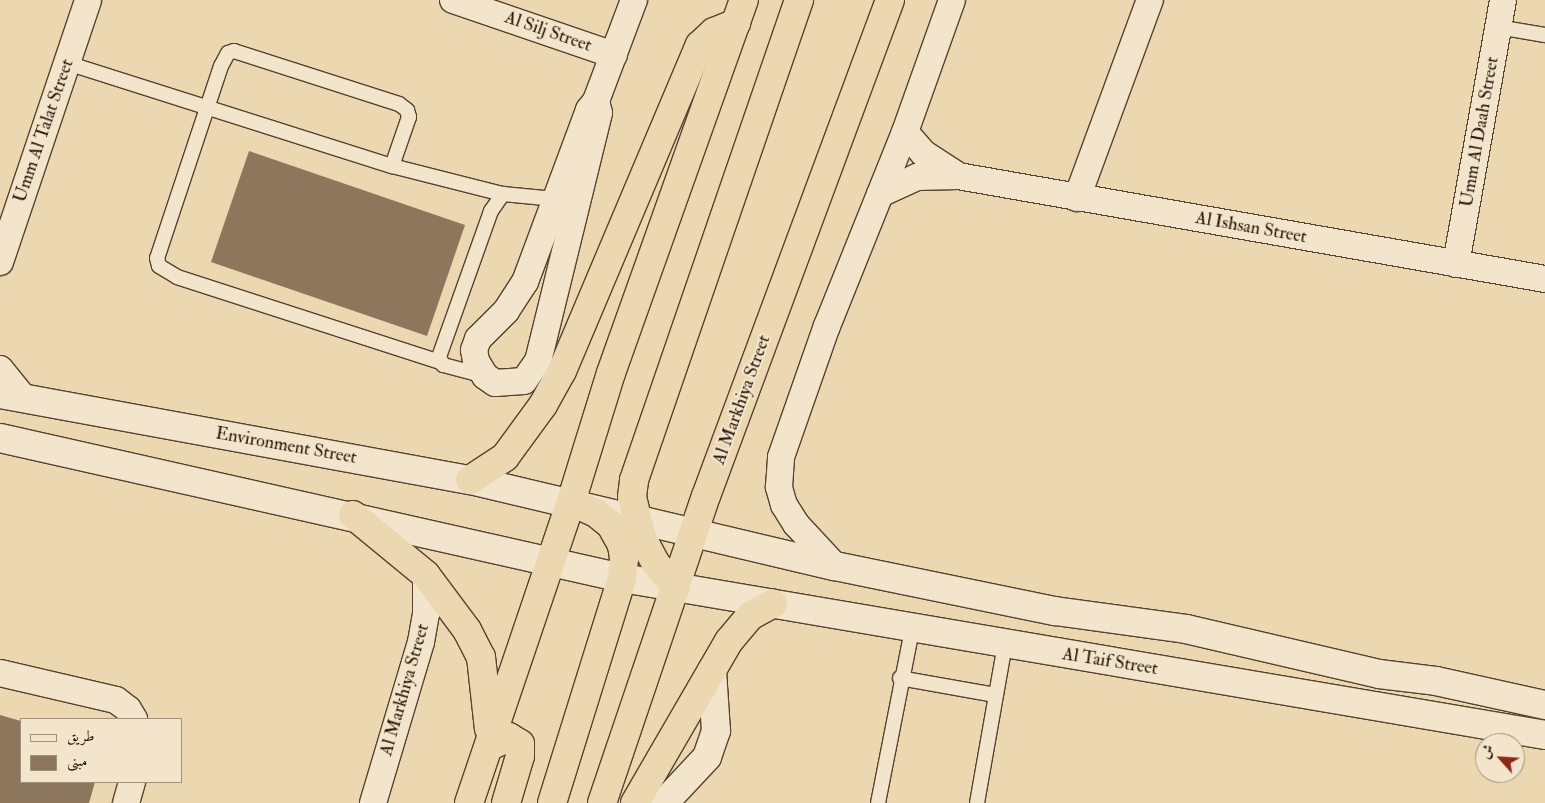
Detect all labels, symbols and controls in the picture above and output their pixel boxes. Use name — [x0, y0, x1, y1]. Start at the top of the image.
street label: Al Silj Street — [502, 7, 594, 57]
street label: Umm Al Daah Street — [1456, 55, 1504, 209]
street label: Umm Al Talat Street — [9, 57, 79, 205]
street label: Al Ishsan Street — [1194, 208, 1308, 248]
street label: Al Markhiya Street — [709, 332, 775, 468]
street label: Environment Street — [214, 423, 358, 469]
street label: Al Markhiya Street — [376, 622, 434, 758]
street label: Al Taif Street — [1061, 644, 1159, 680]
legend — [20, 718, 182, 783]
text: طريق — [67, 727, 94, 746]
north arrow — [1475, 733, 1525, 783]
text: ش — [1476, 742, 1498, 762]
text: مبنى — [67, 752, 87, 771]

